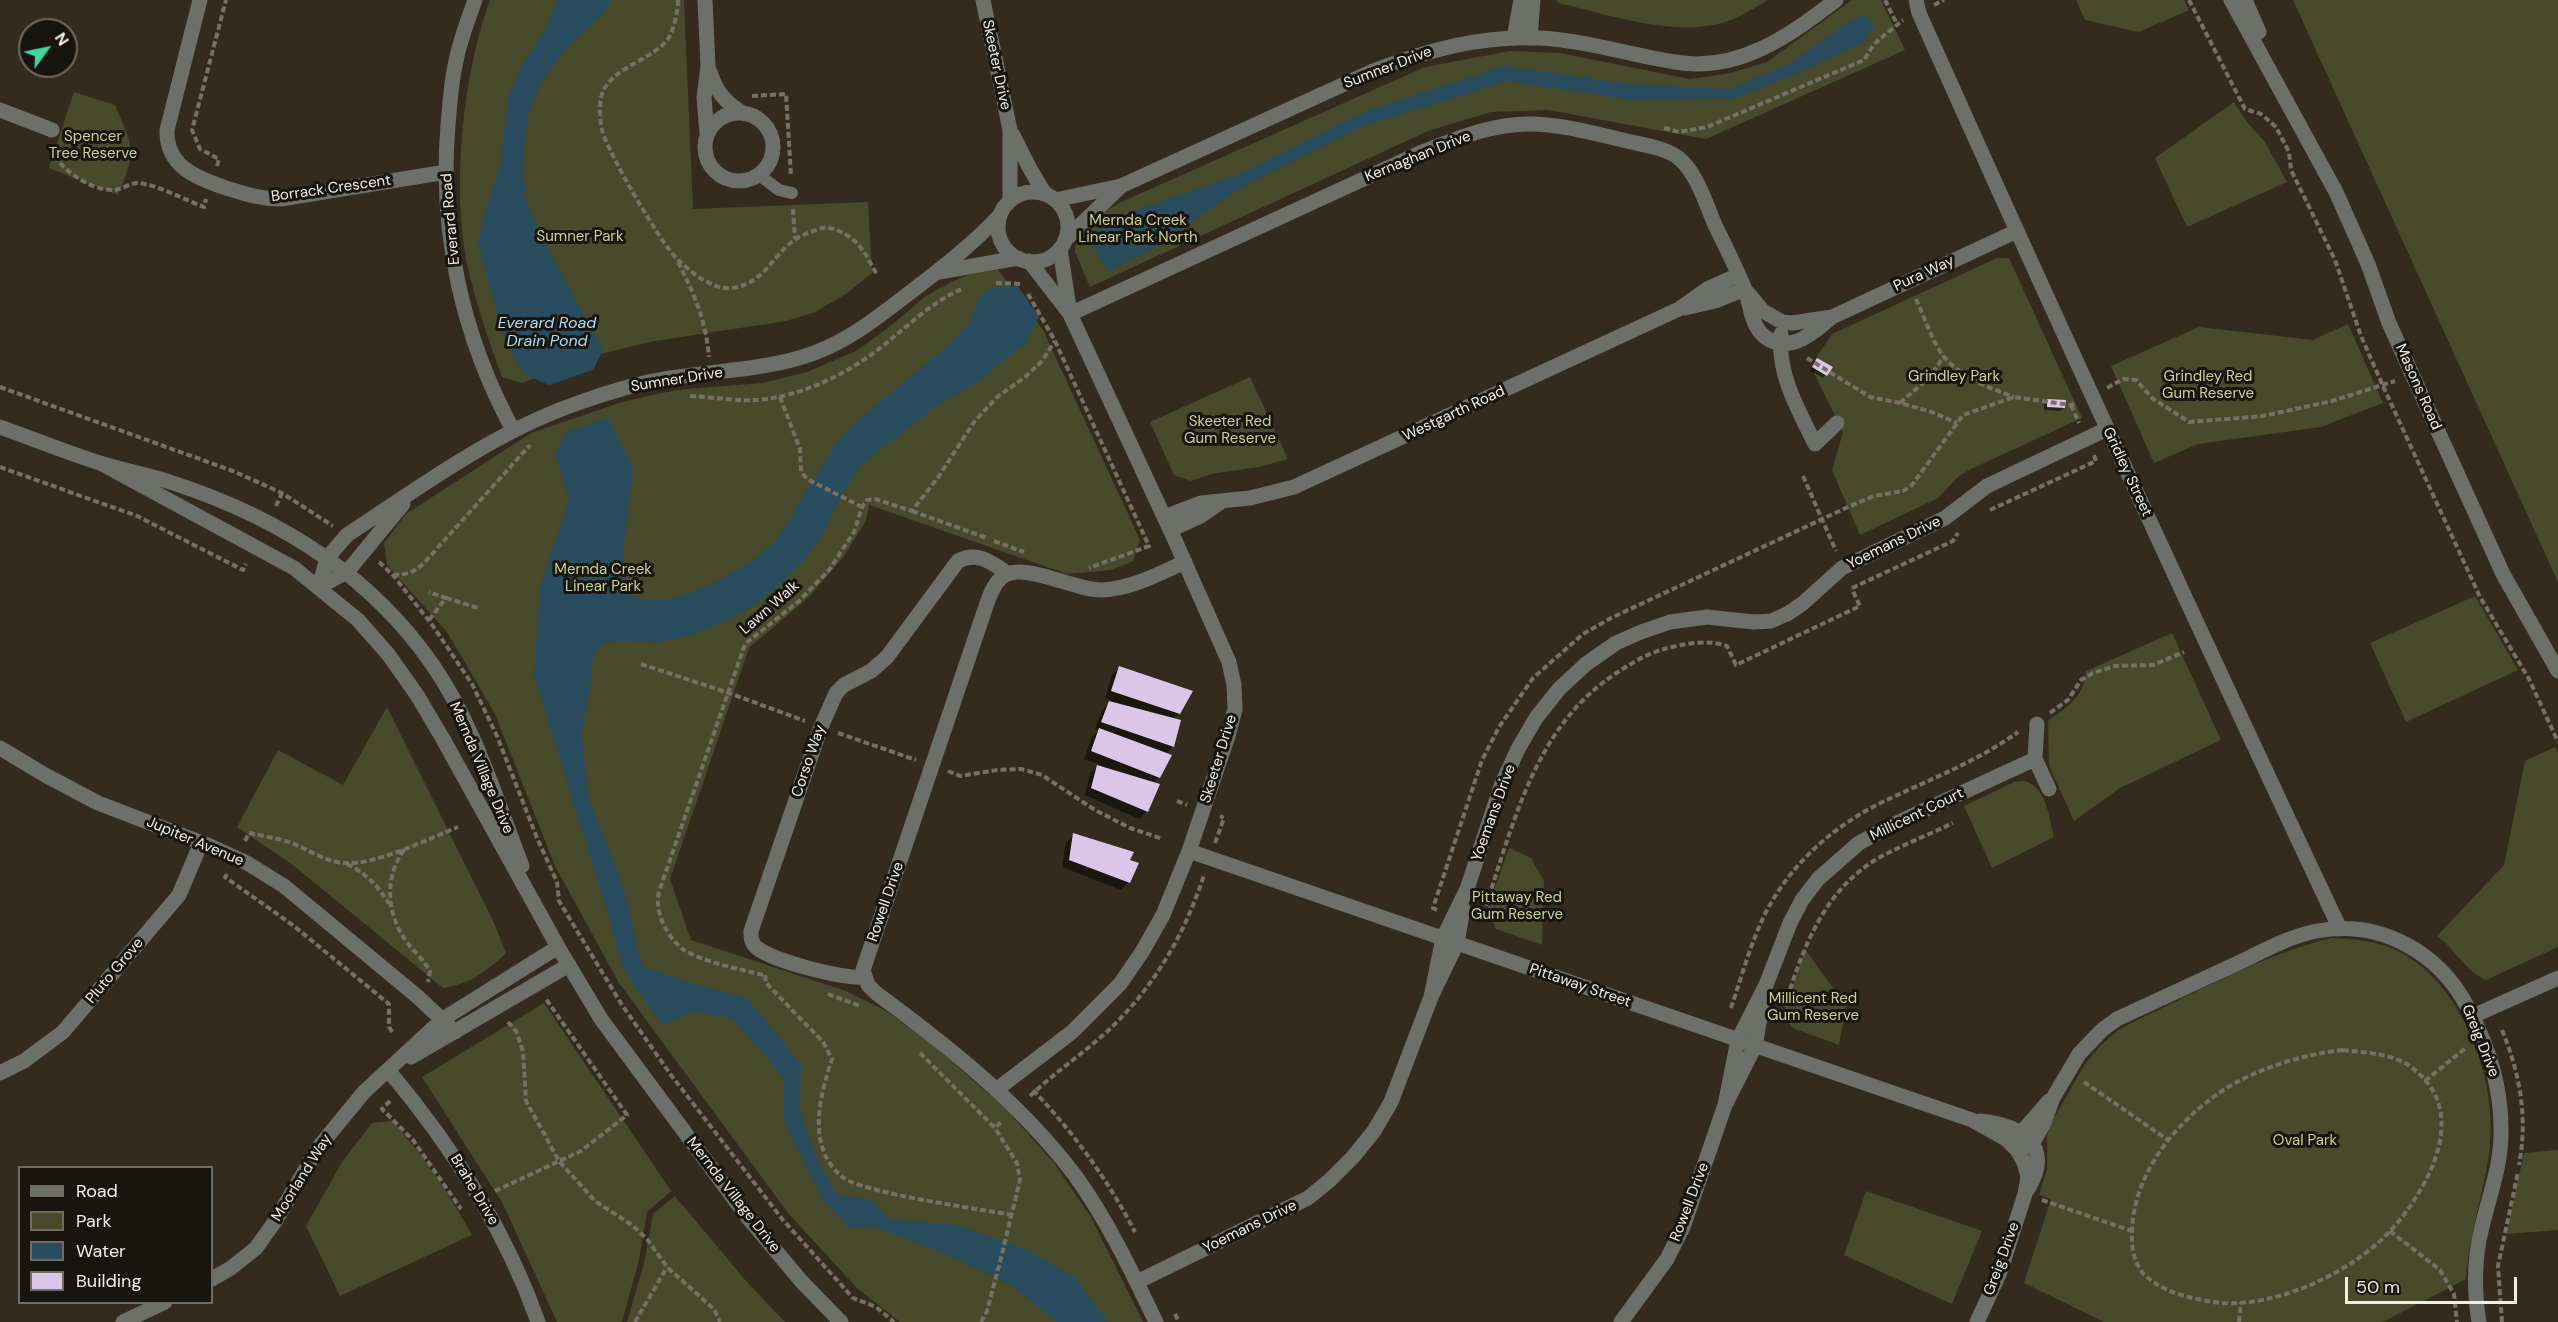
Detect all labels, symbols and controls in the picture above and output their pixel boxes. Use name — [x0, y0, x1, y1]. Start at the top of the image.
north arrow — [18, 18, 78, 78]
street label: Skeeter Drive — [978, 18, 1014, 112]
text: N — [50, 28, 74, 50]
street label: Sumner Drive — [1341, 43, 1435, 93]
park label: Spencer Tree Reserve — [49, 128, 137, 163]
street label: Kernaghan Drive — [1363, 128, 1473, 186]
street label: Borrack Crescent — [270, 172, 392, 206]
street label: Everard Road — [438, 172, 464, 266]
park label: Mernda Creek Linear Park North — [1078, 212, 1198, 247]
park label: Sumner Park — [537, 228, 623, 246]
street label: Pura Way — [1891, 252, 1957, 296]
water label: Everard Road Drain Pond — [498, 314, 596, 352]
street label: Masons Road — [2391, 341, 2445, 433]
street label: Sumner Drive — [630, 364, 724, 396]
park label: Grindley Park — [1908, 368, 2000, 386]
park label: Grindley Red Gum Reserve — [2162, 368, 2254, 403]
street label: Westgarth Road — [1400, 382, 1508, 446]
park label: Skeeter Red Gum Reserve — [1184, 413, 1276, 448]
street label: Gridley Street — [2098, 425, 2156, 519]
street label: Yoemans Drive — [1844, 513, 1944, 573]
park label: Mernda Creek Linear Park — [554, 561, 652, 596]
street label: Lawn Walk — [737, 577, 803, 639]
street label: Mernda Village Drive — [445, 699, 517, 837]
street label: Skeeter Drive — [1197, 712, 1241, 806]
street label: Corso Way — [788, 722, 830, 800]
street label: Yoemans Drive — [1468, 762, 1520, 864]
street label: Millicent Court — [1867, 785, 1967, 845]
street label: Jupiter Avenue — [144, 813, 246, 871]
street label: Rowell Drive — [864, 860, 908, 944]
park label: Pittaway Red Gum Reserve — [1471, 889, 1563, 924]
street label: Pluto Grove — [82, 934, 148, 1008]
street label: Pittaway Street — [1527, 960, 1633, 1012]
park label: Millicent Red Gum Reserve — [1767, 990, 1859, 1025]
street label: Greig Drive — [2457, 1002, 2503, 1080]
street label: Moorland Way — [268, 1131, 336, 1225]
park label: Oval Park — [2273, 1132, 2337, 1150]
street label: Mernda Village Drive — [682, 1134, 784, 1256]
street label: Brahe Drive — [446, 1151, 502, 1229]
street label: Rowell Drive — [1667, 1160, 1713, 1244]
legend — [18, 1166, 213, 1304]
text: Road — [76, 1179, 118, 1203]
street label: Yoemans Drive — [1200, 1197, 1300, 1257]
text: Park — [76, 1209, 112, 1233]
street label: Greig Drive — [1980, 1220, 2024, 1298]
text: Water — [76, 1239, 126, 1263]
scale bar — [2348, 1265, 2520, 1303]
text: Building — [76, 1269, 141, 1293]
text: 50 m — [2356, 1275, 2400, 1299]

